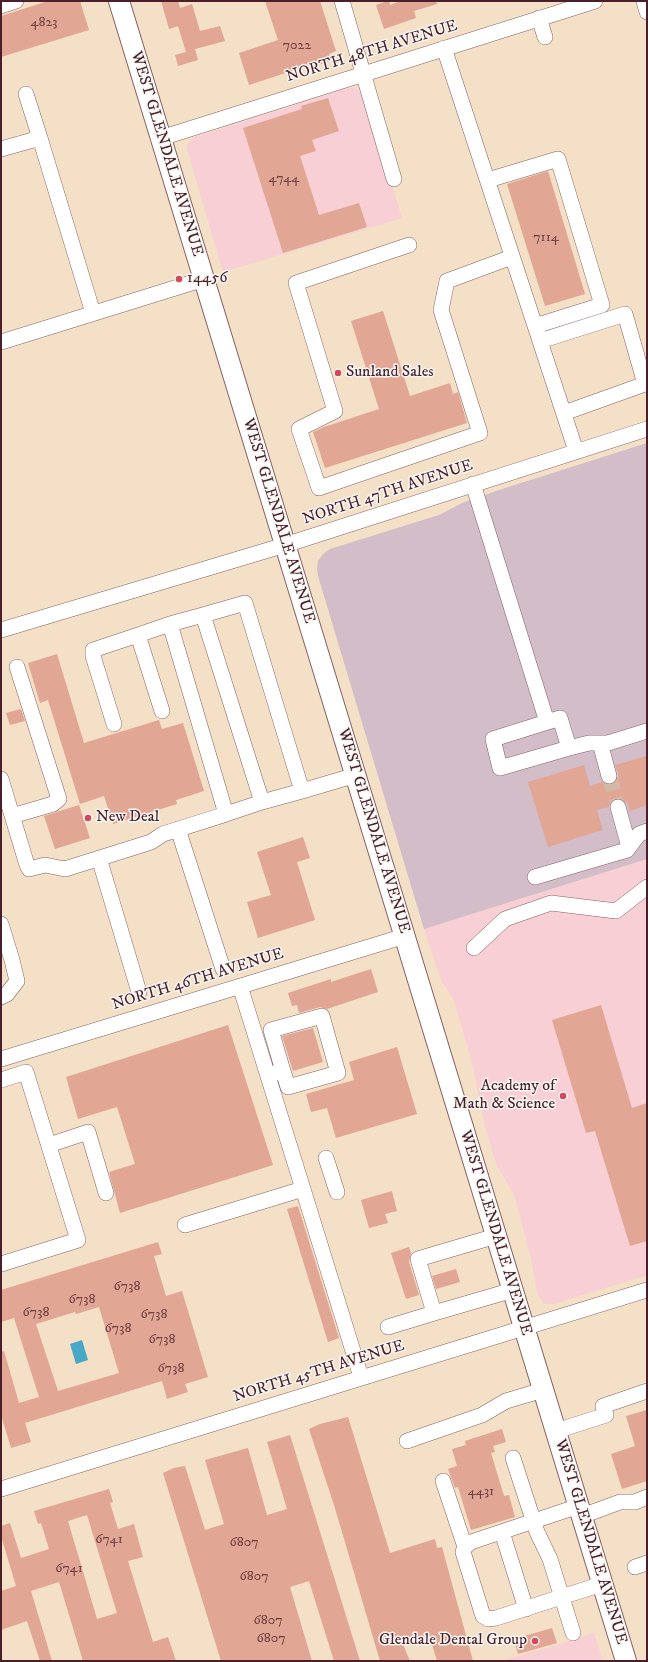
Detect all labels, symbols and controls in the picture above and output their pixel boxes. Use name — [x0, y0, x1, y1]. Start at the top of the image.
house number: 4823 — [30, 15, 58, 31]
street label: NORTH 48TH AVENUE — [284, 17, 460, 87]
house number: 7022 — [283, 38, 311, 54]
street label: WEST GLENDALE AVENUE — [126, 49, 206, 259]
house number: 4744 — [269, 171, 299, 187]
house number: 7114 — [533, 230, 559, 246]
place label: 14456 — [187, 269, 227, 289]
marker: 14456 — [174, 274, 184, 284]
place label: Sunland Sales — [346, 363, 434, 383]
marker: Sunland Sales — [333, 368, 343, 378]
street label: WEST GLENDALE AVENUE — [238, 416, 318, 626]
street label: NORTH 47TH AVENUE — [300, 456, 476, 530]
street label: WEST GLENDALE AVENUE — [333, 726, 413, 936]
place label: New Deal — [96, 808, 159, 828]
marker: New Deal — [83, 813, 93, 823]
street label: NORTH 46TH AVENUE — [110, 945, 286, 1015]
place label: Academy of Math & Science — [453, 1077, 555, 1115]
marker: Academy of Math & Science — [558, 1091, 568, 1101]
street label: WEST GLENDALE AVENUE — [455, 1128, 535, 1338]
house number: 6738 — [114, 1279, 140, 1295]
house number: 6738 — [69, 1292, 95, 1308]
house number: 6738 — [23, 1305, 49, 1321]
house number: 6738 — [141, 1307, 167, 1323]
house number: 6738 — [105, 1321, 131, 1337]
house number: 6738 — [149, 1332, 175, 1348]
street label: NORTH 45TH AVENUE — [231, 1337, 407, 1407]
house number: 6738 — [158, 1361, 184, 1377]
street label: WEST GLENDALE AVENUE — [550, 1437, 630, 1647]
house number: 4431 — [468, 1484, 494, 1500]
house number: 6741 — [95, 1532, 123, 1548]
house number: 6807 — [229, 1535, 259, 1551]
house number: 6741 — [55, 1561, 83, 1577]
house number: 6807 — [239, 1569, 269, 1585]
house number: 6807 — [253, 1613, 283, 1629]
house number: 6807 — [256, 1631, 286, 1647]
place label: Glendale Dental Group — [379, 1631, 527, 1651]
marker: Glendale Dental Group — [530, 1636, 540, 1646]

